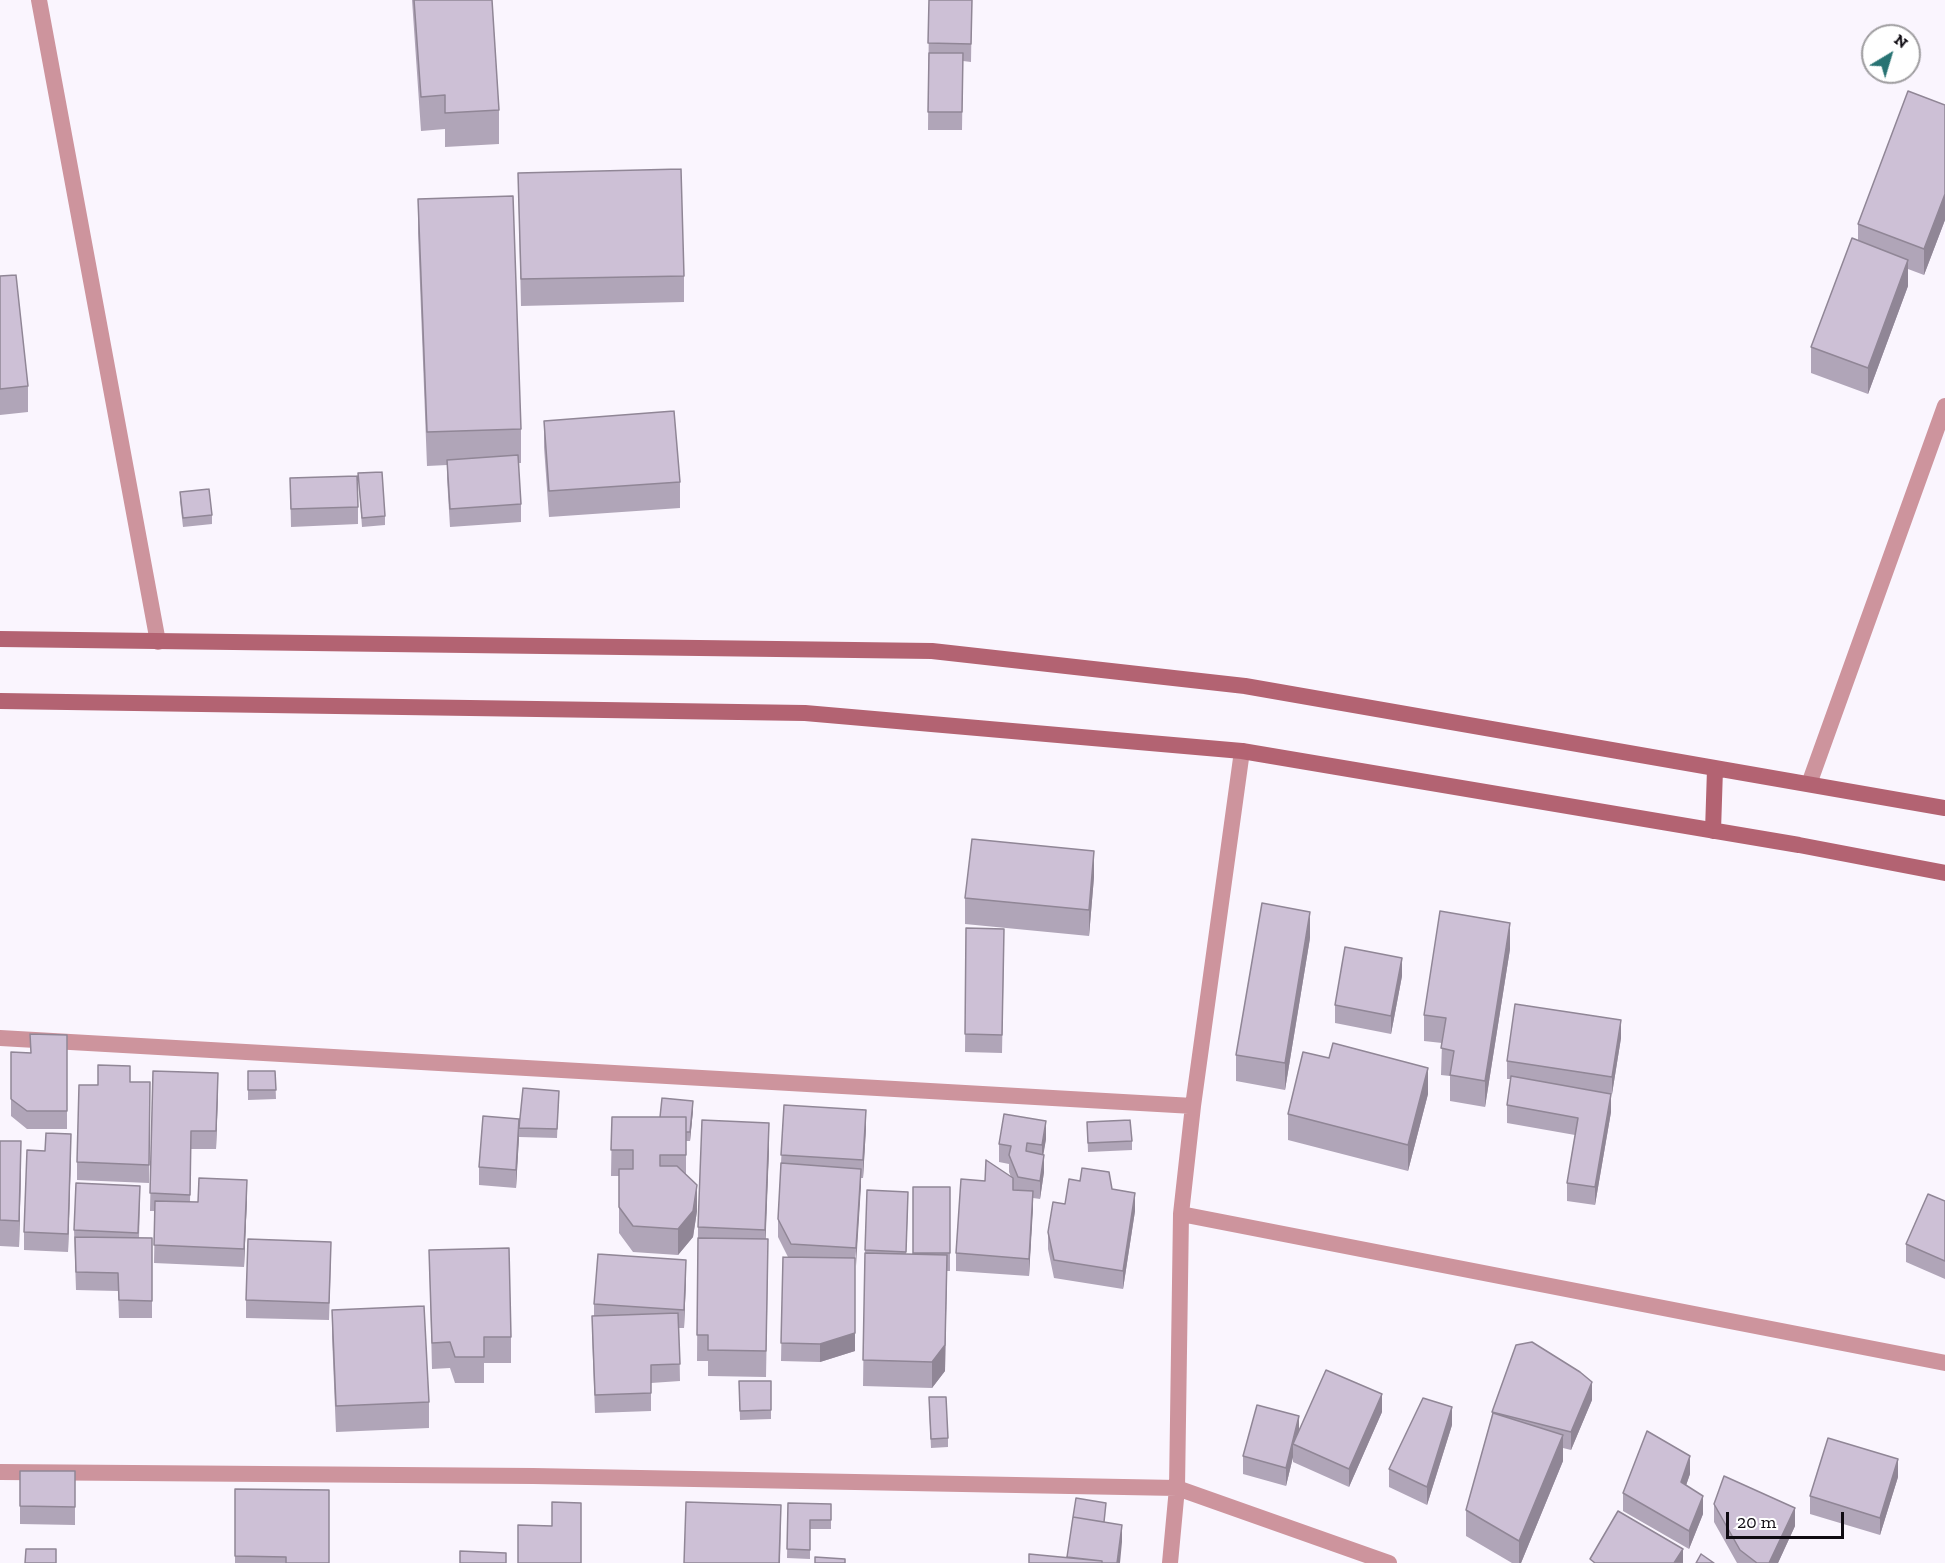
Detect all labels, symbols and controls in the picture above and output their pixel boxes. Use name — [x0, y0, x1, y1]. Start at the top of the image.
north arrow — [1861, 24, 1921, 84]
text: N — [1891, 30, 1912, 52]
scale bar — [1729, 1500, 1848, 1538]
text: 20 m — [1737, 1511, 1776, 1533]

